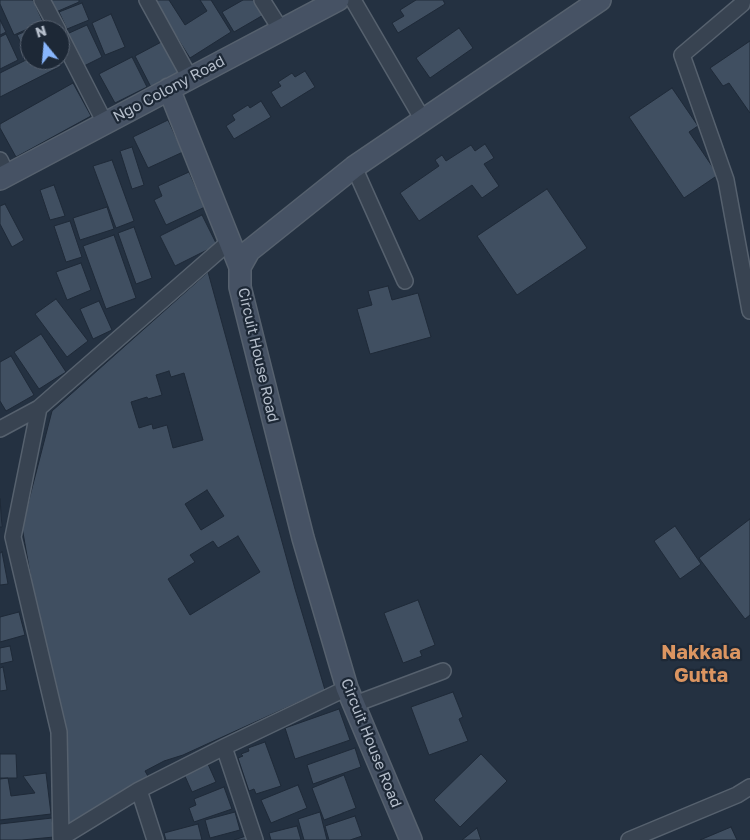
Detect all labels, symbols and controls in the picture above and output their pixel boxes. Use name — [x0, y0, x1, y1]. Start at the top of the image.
north arrow — [20, 20, 70, 70]
text: N — [33, 21, 48, 41]
street label: Ngo Colony Road — [110, 52, 228, 126]
street label: Circuit House Road — [234, 286, 282, 424]
district label: Nakkala Gutta — [661, 641, 741, 688]
street label: Circuit House Road — [337, 676, 405, 810]

